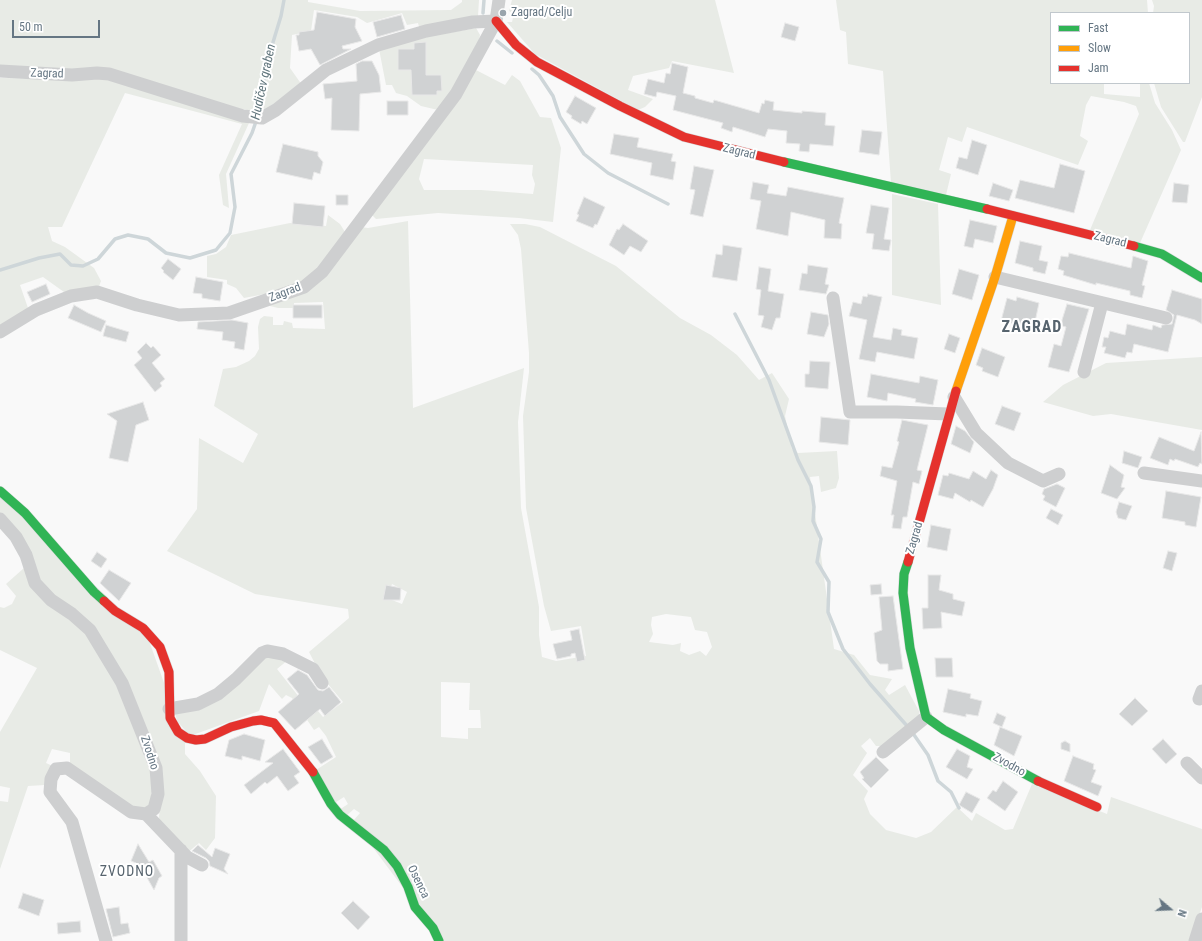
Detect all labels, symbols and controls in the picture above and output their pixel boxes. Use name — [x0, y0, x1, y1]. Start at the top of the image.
place label: Zagrad/Celju — [511, 6, 572, 20]
marker: Zagrad/Celju — [498, 8, 508, 18]
scale bar — [14, 12, 102, 38]
legend — [1050, 12, 1190, 84]
text: 50 m — [19, 20, 43, 34]
text: Fast — [1088, 21, 1108, 35]
text: Slow — [1088, 41, 1111, 55]
water label: Hudičev graben — [248, 43, 280, 121]
text: Jam — [1088, 61, 1109, 75]
street label: Zagrad — [30, 66, 64, 82]
street label: Zagrad — [721, 141, 757, 163]
street label: Zagrad — [1092, 229, 1128, 251]
street label: Zagrad — [267, 280, 303, 306]
district label: ZAGRAD — [1002, 318, 1062, 338]
street label: Zagrad — [904, 520, 926, 556]
street label: Zvodno — [137, 734, 161, 772]
street label: Zvodno — [990, 750, 1028, 780]
street label: Osenca — [404, 863, 432, 901]
district label: ZVODNO — [100, 864, 154, 880]
north arrow — [1150, 889, 1190, 929]
text: N — [1175, 908, 1189, 918]

